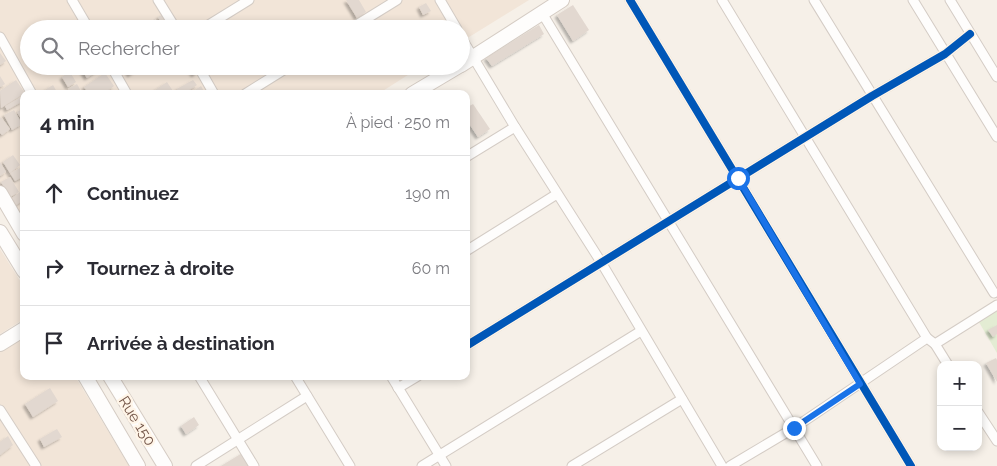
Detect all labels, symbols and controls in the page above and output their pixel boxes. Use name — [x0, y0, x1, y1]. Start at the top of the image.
search box — [20, 20, 470, 75]
icon: search — [38, 34, 66, 62]
text: Rechercher — [78, 37, 180, 59]
text: 4 min — [40, 110, 95, 135]
text: À pied · 250 m — [346, 113, 450, 132]
route start — [727, 167, 750, 190]
icon: ahead — [40, 179, 68, 207]
text: Continuez — [87, 182, 179, 204]
text: 190 m — [405, 184, 450, 203]
icon: right — [40, 254, 68, 282]
text: Tournez à droite — [87, 257, 234, 279]
text: 60 m — [412, 259, 450, 278]
icon: arrive — [40, 329, 68, 357]
text: Arrivée à destination — [87, 332, 275, 354]
map controls — [937, 361, 982, 451]
button: + — [937, 361, 982, 406]
street label: Rue 150 — [115, 393, 159, 449]
button: − — [937, 406, 982, 451]
route end — [783, 417, 806, 440]

